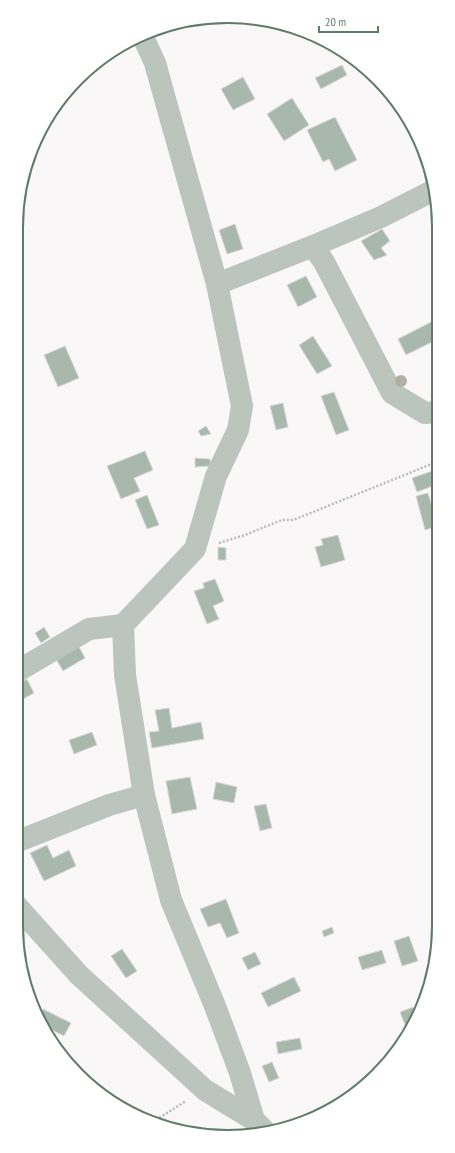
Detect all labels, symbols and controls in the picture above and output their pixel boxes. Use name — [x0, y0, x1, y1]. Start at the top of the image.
scale bar — [319, 8, 378, 34]
text: 20 m — [325, 14, 346, 29]

